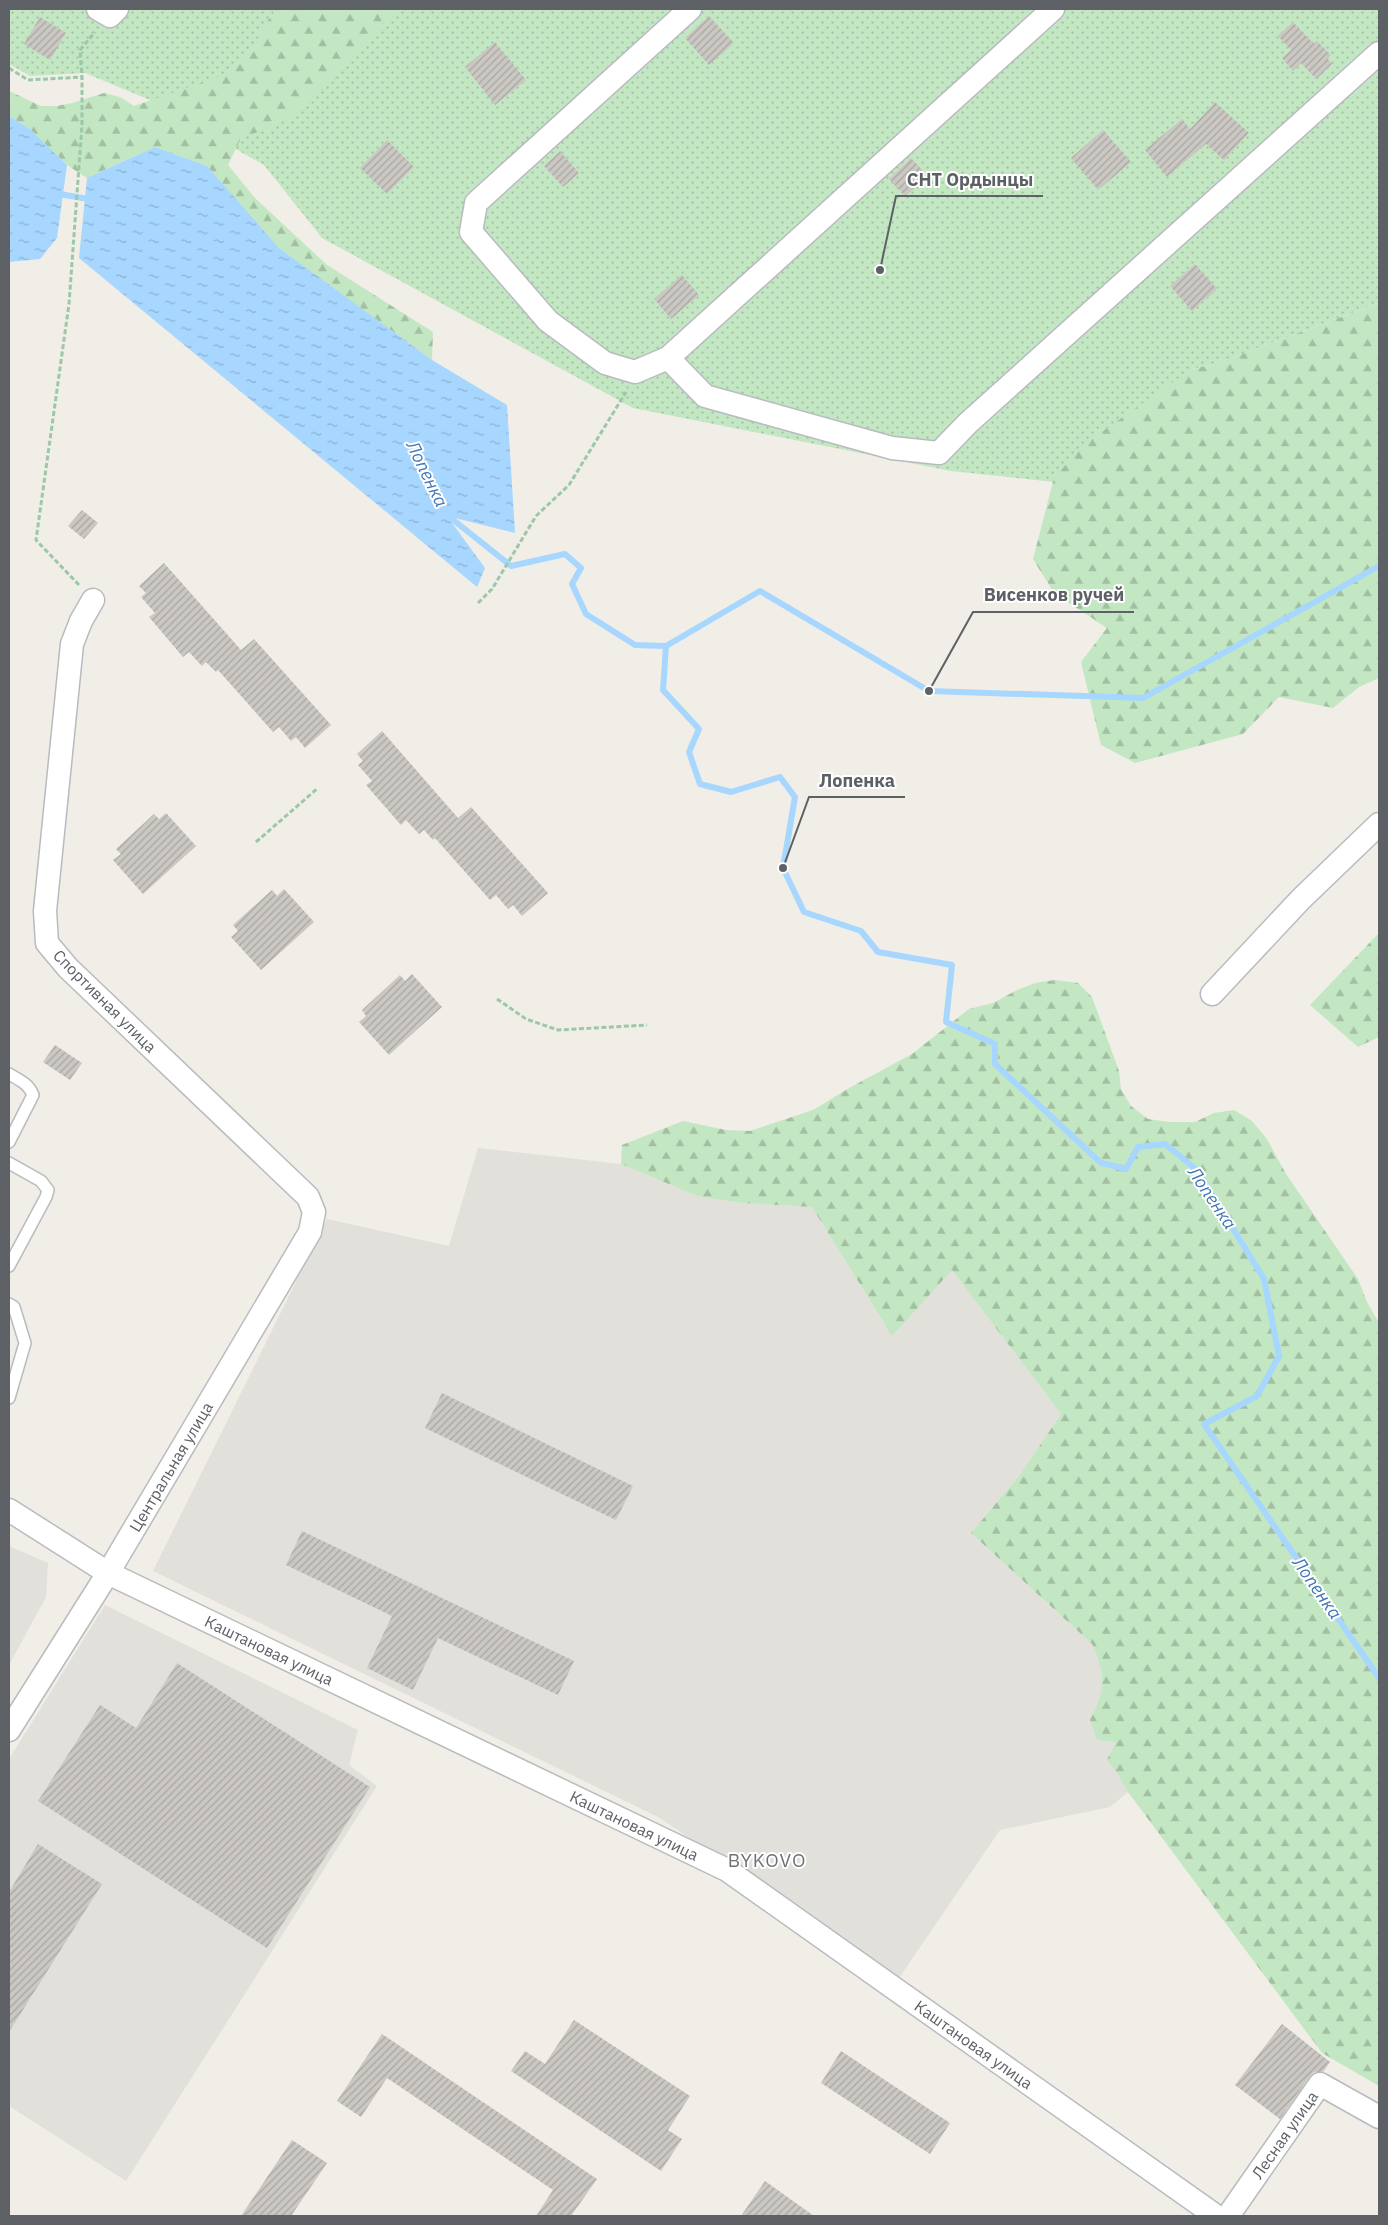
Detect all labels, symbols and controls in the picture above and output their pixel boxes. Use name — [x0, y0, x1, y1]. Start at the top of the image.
callout: СНТ Ордынцы — [896, 163, 1043, 196]
text: СНТ Ордынцы — [907, 168, 1033, 191]
water label: Лопенка — [401, 436, 453, 511]
callout: Висенков ручей — [973, 579, 1134, 612]
text: Висенков ручей — [984, 583, 1124, 606]
callout: Лопенка — [809, 764, 905, 797]
text: Лопенка — [819, 769, 895, 792]
street label: Спортивная улица — [49, 945, 161, 1057]
water label: Лопенка — [1182, 1161, 1242, 1234]
street label: Центральная улица — [125, 1398, 217, 1535]
water label: Лопенка — [1287, 1551, 1347, 1623]
street label: Каштановая улица — [202, 1611, 337, 1690]
street label: Каштановая улица — [567, 1786, 702, 1865]
district label: BYKOVO — [728, 1848, 806, 1872]
street label: Каштановая улица — [911, 1996, 1037, 2093]
street label: Лесная улица — [1247, 2087, 1322, 2183]

